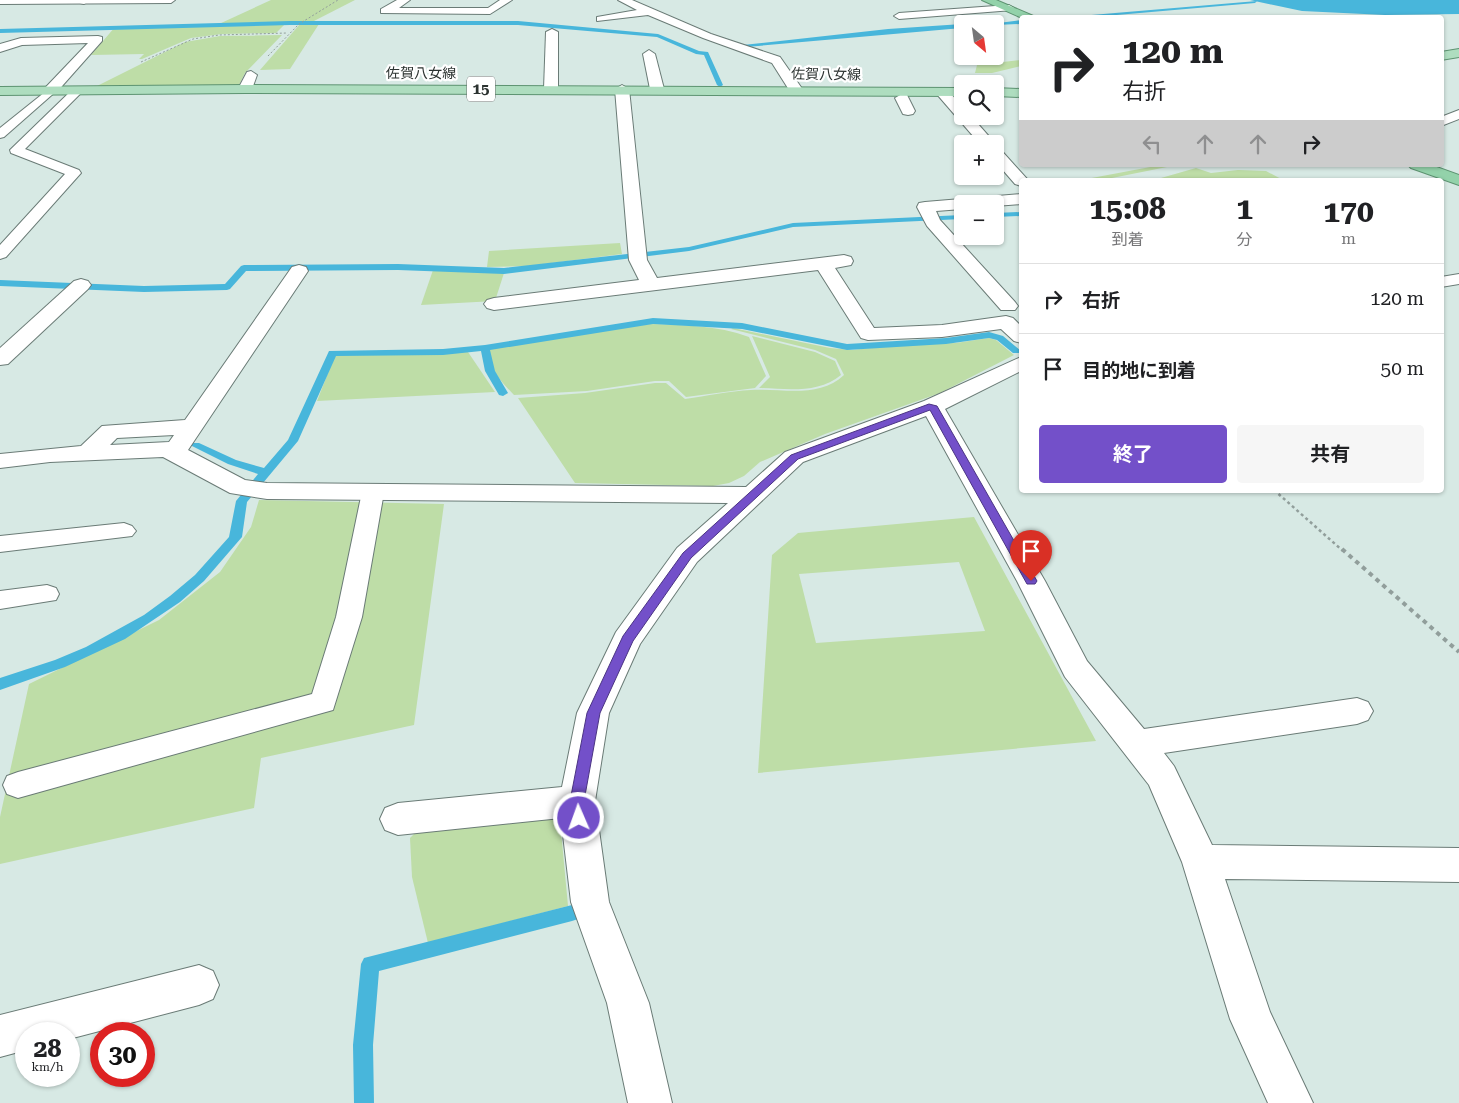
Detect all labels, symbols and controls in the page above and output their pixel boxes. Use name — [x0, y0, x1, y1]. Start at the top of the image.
north arrow — [954, 15, 1004, 65]
map controls — [954, 15, 1004, 245]
text: 120 m — [1122, 31, 1223, 72]
icon: right — [1039, 35, 1104, 100]
street label: 佐賀八女線 — [386, 65, 456, 81]
street label: 佐賀八女線 — [791, 65, 861, 83]
button: search — [954, 75, 1004, 125]
road number: 15 — [467, 76, 495, 102]
text: 右折 — [1122, 79, 1166, 104]
icon: left — [1138, 130, 1166, 158]
icon: ahead — [1191, 130, 1219, 158]
icon: ahead — [1244, 130, 1272, 158]
icon: right — [1297, 130, 1325, 158]
button: + — [954, 135, 1004, 185]
text: 15:08 — [1089, 191, 1166, 226]
text: 1 — [1236, 191, 1253, 226]
text: 170 — [1323, 194, 1374, 229]
button: − — [954, 195, 1004, 245]
text: m — [1341, 229, 1356, 248]
text: 到着 — [1112, 230, 1144, 249]
text: 分 — [1237, 230, 1253, 249]
icon: right — [1039, 285, 1067, 313]
text: 120 m — [1370, 287, 1424, 310]
text: 右折 — [1082, 289, 1120, 312]
icon: arrive — [1039, 355, 1067, 383]
text: 50 m — [1381, 357, 1424, 380]
text: 目的地に到着 — [1082, 359, 1196, 382]
button: 終了 — [1039, 425, 1227, 483]
button: 共有 — [1237, 425, 1424, 483]
pin — [1010, 530, 1052, 581]
icon: arrive — [1017, 537, 1045, 565]
position arrow — [552, 791, 604, 843]
speed limit sign: 30 — [90, 1022, 155, 1087]
text: 28 — [33, 1034, 62, 1063]
text: km/h — [31, 1060, 64, 1074]

